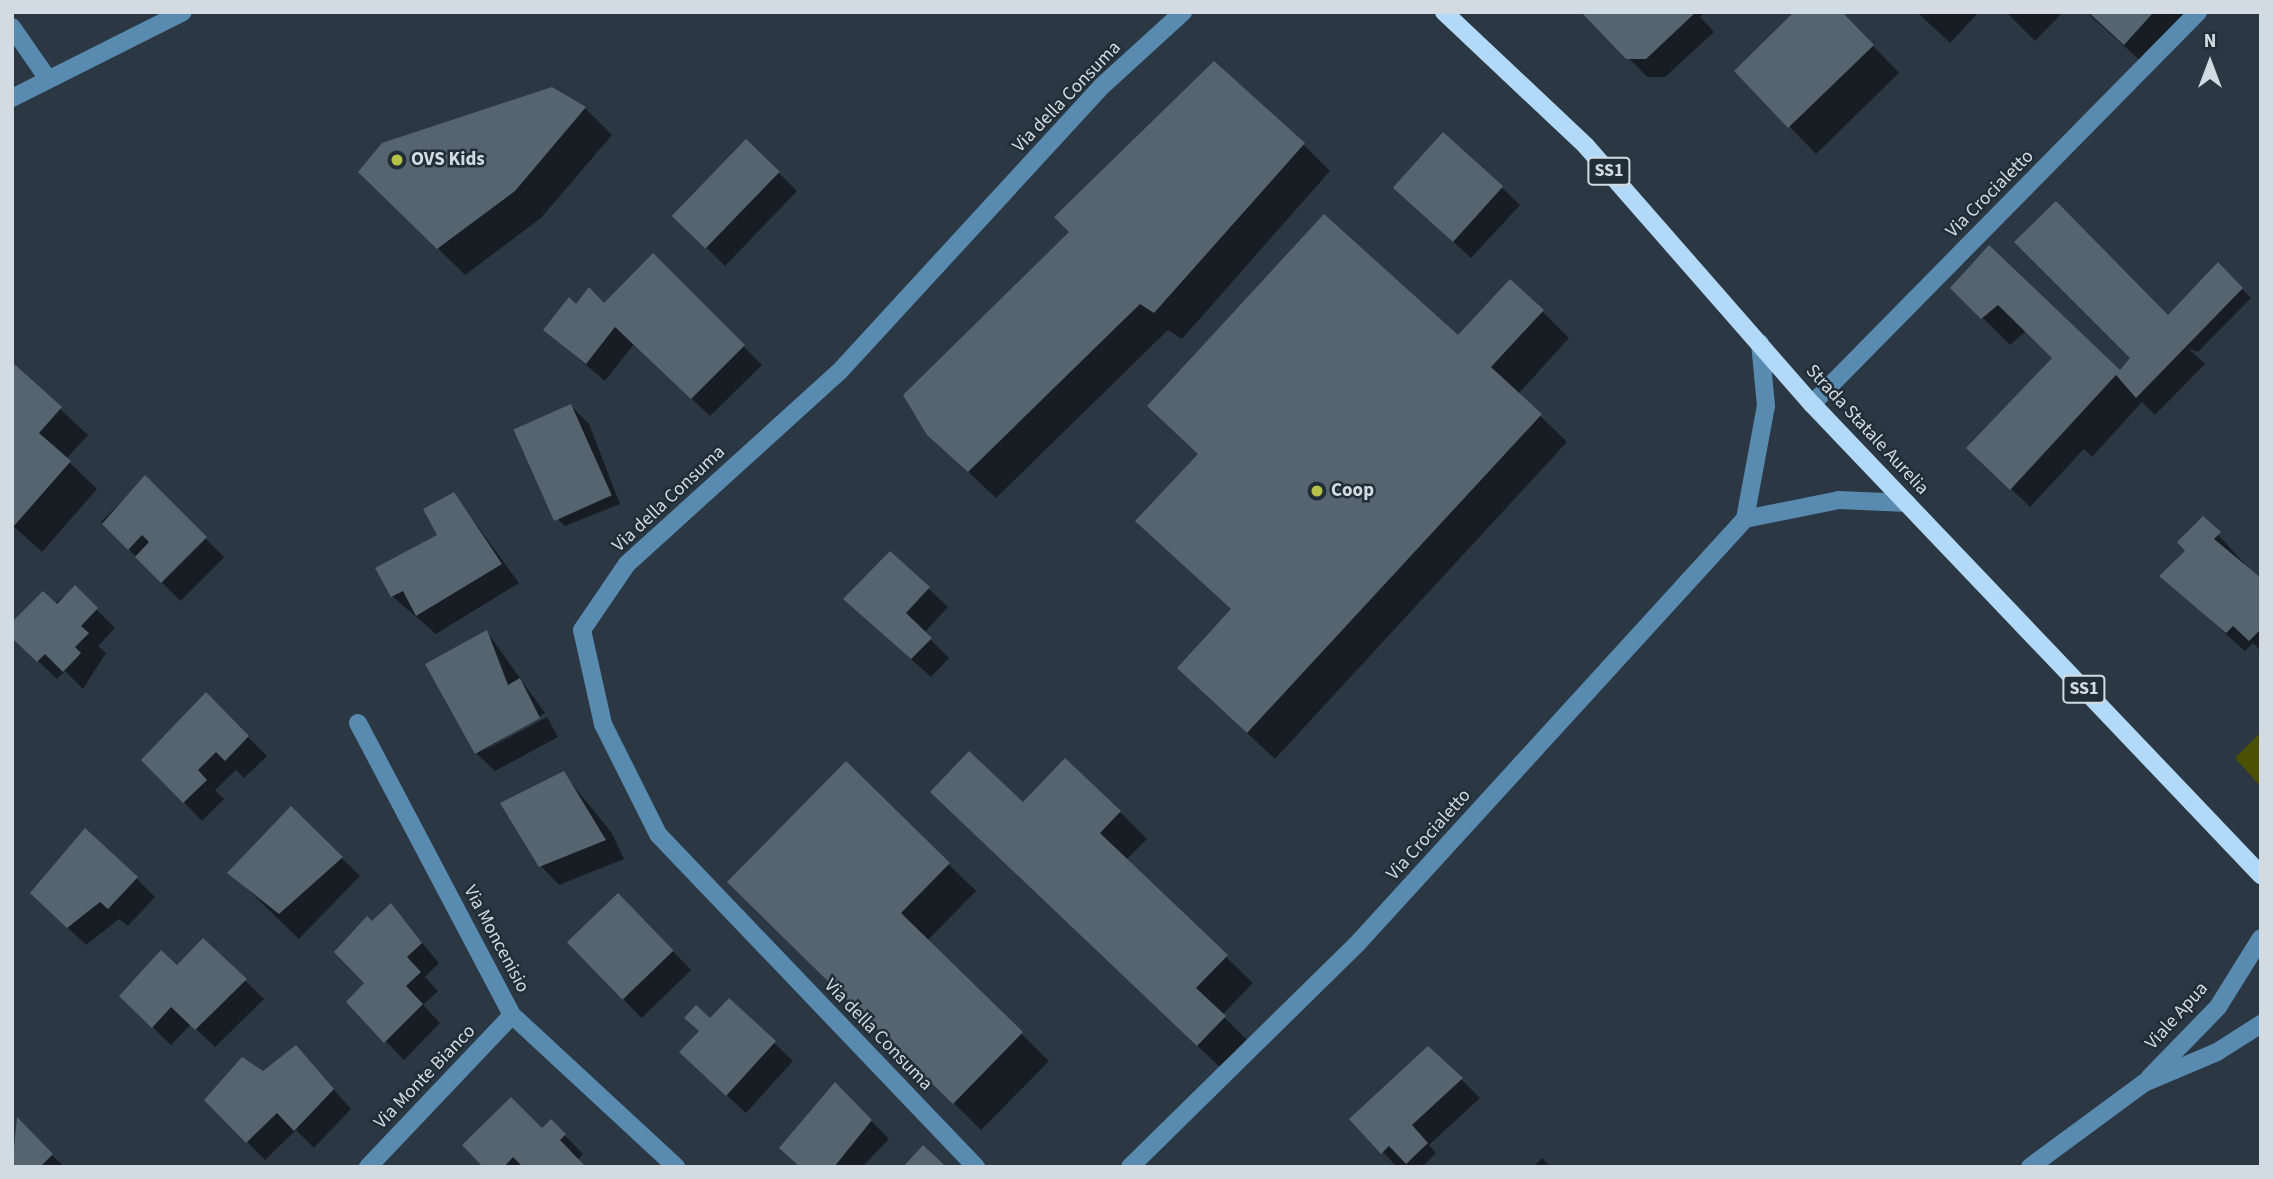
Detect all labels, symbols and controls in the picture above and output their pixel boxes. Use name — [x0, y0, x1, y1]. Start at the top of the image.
north arrow — [2175, 28, 2245, 98]
text: N — [2204, 28, 2216, 55]
street label: Via della Consuma — [1008, 37, 1126, 157]
street label: Via Crocialetto — [1941, 145, 2039, 243]
place label: OVS Kids — [411, 149, 485, 171]
marker: OVS Kids — [389, 152, 405, 168]
road number: SS1 — [1586, 156, 1632, 186]
street label: Strada Statale Aurelia — [1801, 360, 1933, 500]
street label: Via della Consuma — [608, 441, 730, 557]
place label: Coop — [1331, 480, 1374, 502]
marker: Coop — [1309, 483, 1325, 499]
road number: SS1 — [2061, 674, 2107, 704]
street label: Via Crocialetto — [1382, 785, 1476, 885]
street label: Via Moncenisio — [458, 882, 534, 996]
street label: Via della Consuma — [819, 975, 937, 1095]
street label: Viale Apua — [2141, 978, 2213, 1054]
street label: Via Monte Bianco — [370, 1020, 480, 1134]

